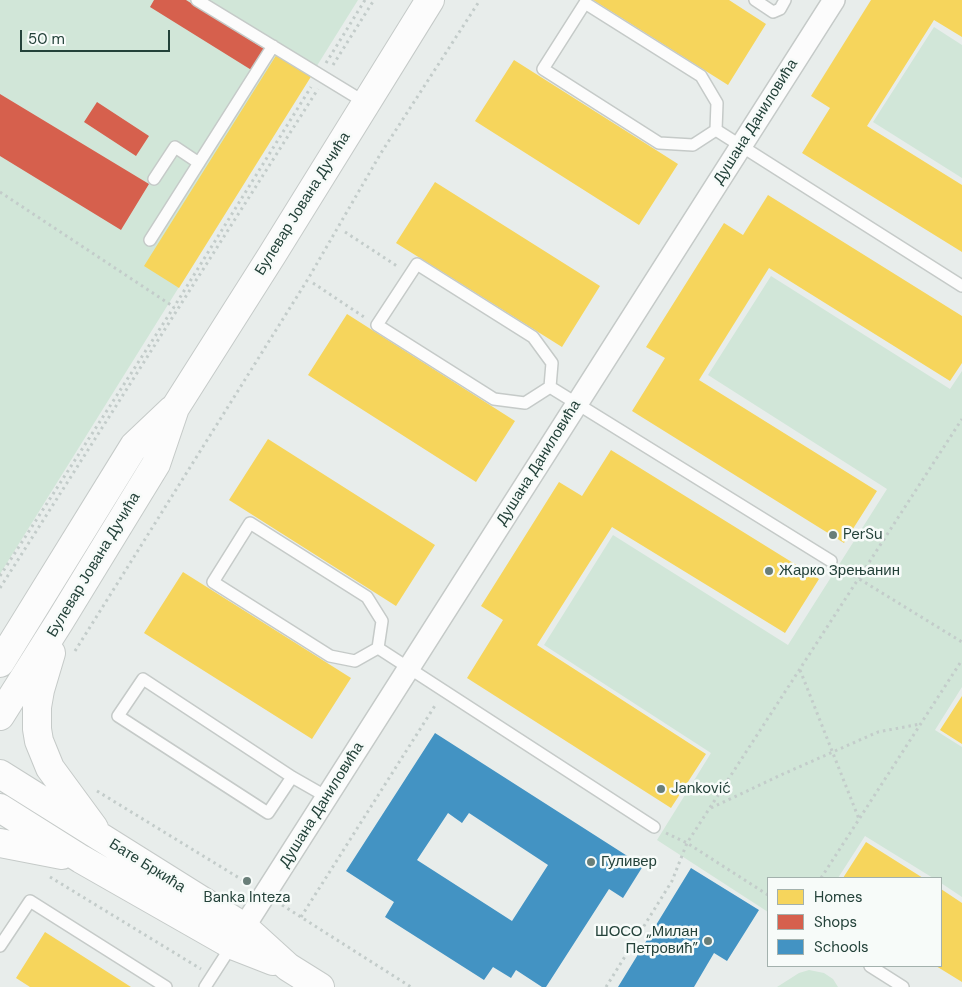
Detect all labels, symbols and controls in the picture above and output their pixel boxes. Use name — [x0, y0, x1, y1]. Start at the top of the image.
scale bar — [22, 20, 172, 52]
text: 50 m — [28, 29, 65, 49]
street label: Душана Даниловића — [710, 56, 802, 188]
street label: Булевар Јована Дучића — [251, 129, 355, 279]
street label: Душана Даниловића — [493, 397, 585, 529]
street label: Булевар Јована Дучића — [44, 489, 144, 641]
place label: PerSu — [843, 526, 883, 544]
marker: PerSu — [827, 529, 839, 541]
place label: Жарко Зрењанин — [779, 562, 900, 580]
marker: Жарко Зрењанин — [763, 565, 775, 577]
street label: Душана Даниловића — [276, 739, 368, 871]
place label: Janković — [671, 780, 731, 798]
marker: Janković — [655, 783, 667, 795]
street label: Бате Бркића — [105, 835, 189, 897]
place label: Гуливер — [601, 853, 657, 871]
marker: Гуливер — [585, 856, 597, 868]
marker: Banka Inteza — [241, 875, 253, 887]
legend — [767, 877, 942, 967]
text: Homes — [814, 887, 863, 907]
place label: Banka Inteza — [204, 889, 290, 907]
text: Shops — [814, 912, 857, 932]
place label: ШОСО „Милан Петровић” — [595, 923, 698, 958]
marker: ШОСО „Милан Петровић” — [702, 935, 714, 947]
text: Schools — [814, 937, 869, 957]

